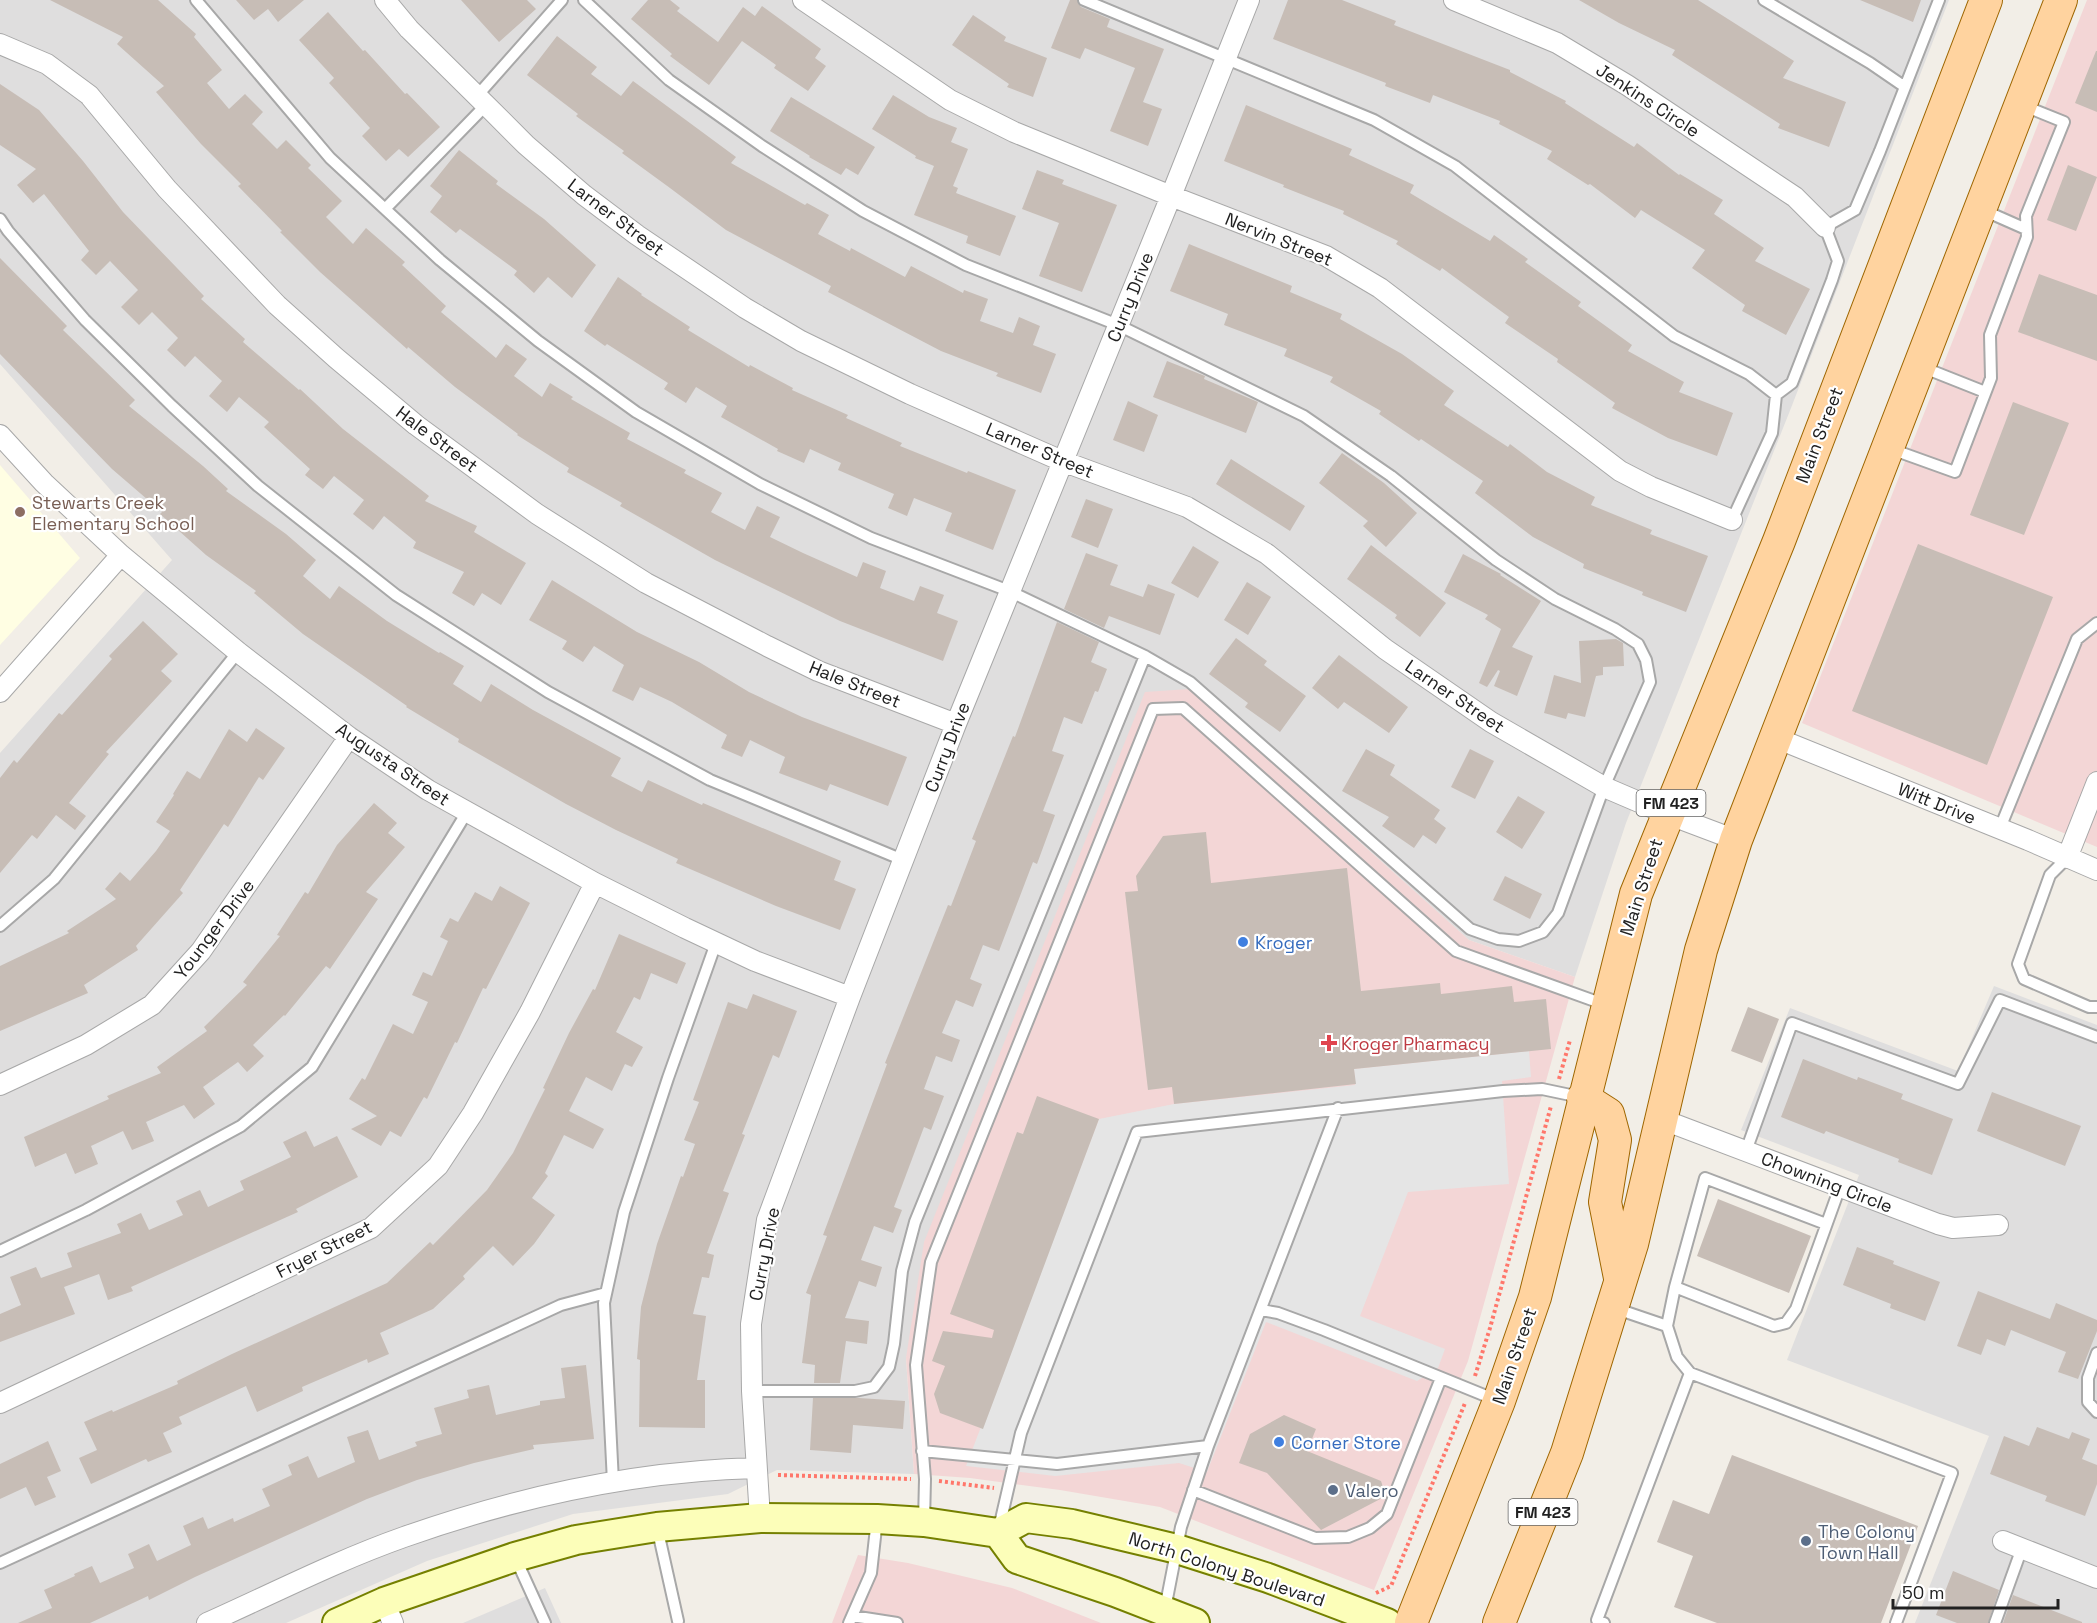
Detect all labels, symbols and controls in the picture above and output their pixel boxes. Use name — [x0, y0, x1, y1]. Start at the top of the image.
street label: Jenkins Circle — [1592, 58, 1704, 142]
street label: Larner Street — [563, 173, 669, 261]
street label: Nervin Street — [1222, 207, 1336, 271]
street label: Curry Drive — [1102, 249, 1158, 345]
street label: Main Street — [1790, 384, 1848, 486]
street label: Hale Street — [391, 401, 483, 477]
street label: Larner Street — [983, 417, 1097, 483]
place label: Stewarts Creek Elementary School — [32, 491, 195, 535]
marker: Stewarts Creek Elementary School — [13, 505, 27, 519]
street label: Larner Street — [1401, 654, 1509, 738]
street label: Hale Street — [806, 655, 904, 713]
street label: Curry Drive — [919, 699, 975, 795]
street label: Augusta Street — [332, 717, 454, 811]
street label: Witt Drive — [1895, 777, 1979, 829]
road number: FM 423 — [1636, 790, 1706, 816]
street label: Main Street — [1614, 835, 1668, 939]
street label: Younger Drive — [169, 874, 259, 984]
place label: Kroger — [1255, 931, 1313, 954]
marker: Kroger — [1236, 935, 1250, 949]
place label: Kroger Pharmacy — [1341, 1032, 1490, 1055]
marker: Kroger Pharmacy — [1322, 1036, 1336, 1050]
street label: Chowning Circle — [1758, 1146, 1896, 1218]
street label: Curry Drive — [744, 1205, 784, 1303]
street label: Fryer Street — [272, 1215, 376, 1283]
street label: Main Street — [1487, 1305, 1541, 1407]
place label: Corner Store — [1291, 1431, 1401, 1454]
marker: Corner Store — [1272, 1435, 1286, 1449]
place label: Valero — [1345, 1479, 1399, 1502]
marker: Valero — [1326, 1483, 1340, 1497]
road number: FM 423 — [1508, 1499, 1578, 1525]
place label: The Colony Town Hall — [1818, 1520, 1915, 1564]
street label: North Colony Boulevard — [1126, 1526, 1328, 1612]
marker: The Colony Town Hall — [1799, 1534, 1813, 1548]
scale bar — [1893, 1572, 2058, 1610]
text: 50 m — [1902, 1581, 1944, 1604]

